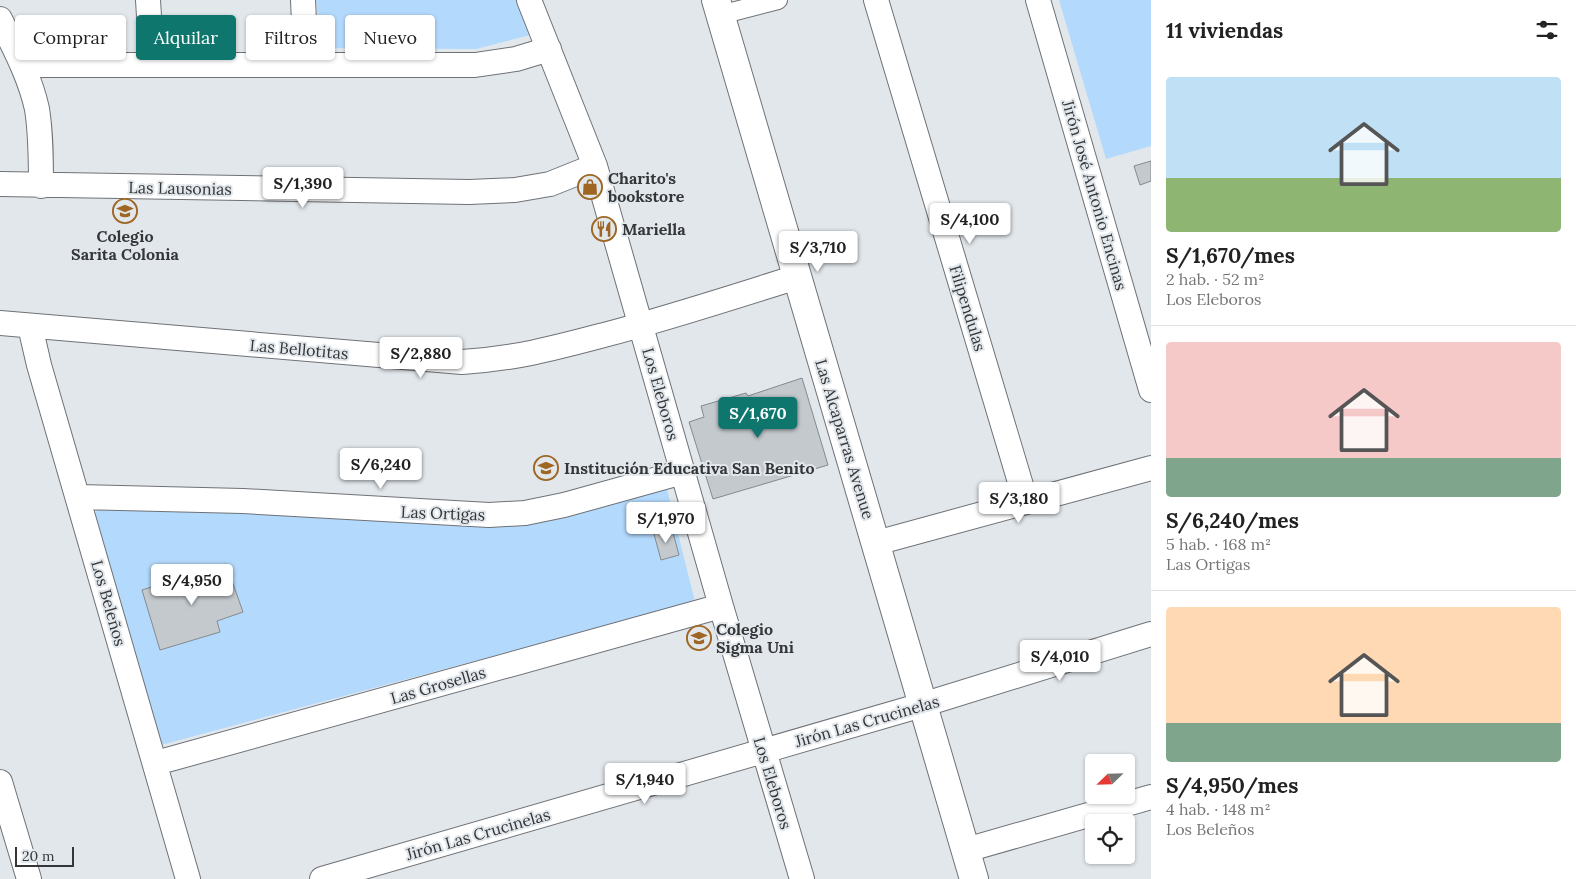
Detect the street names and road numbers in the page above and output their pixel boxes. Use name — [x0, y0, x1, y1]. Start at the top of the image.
street label: Jirón José Antonio Encinas — [1058, 97, 1132, 292]
street label: Las Lausonias — [128, 177, 232, 199]
street label: Filipendulas — [945, 262, 991, 354]
street label: Las Bellotitas — [249, 335, 349, 363]
street label: Los Eleboros — [638, 345, 684, 443]
street label: Las Alcaparras Avenue — [811, 357, 879, 522]
street label: Las Ortigas — [400, 502, 486, 524]
street label: Los Beleños — [87, 558, 131, 648]
street label: Las Grosellas — [388, 662, 488, 708]
street label: Jirón Las Crucinelas — [792, 691, 941, 751]
street label: Los Eleboros — [749, 734, 797, 832]
street label: Jirón Las Crucinelas — [403, 804, 552, 864]

